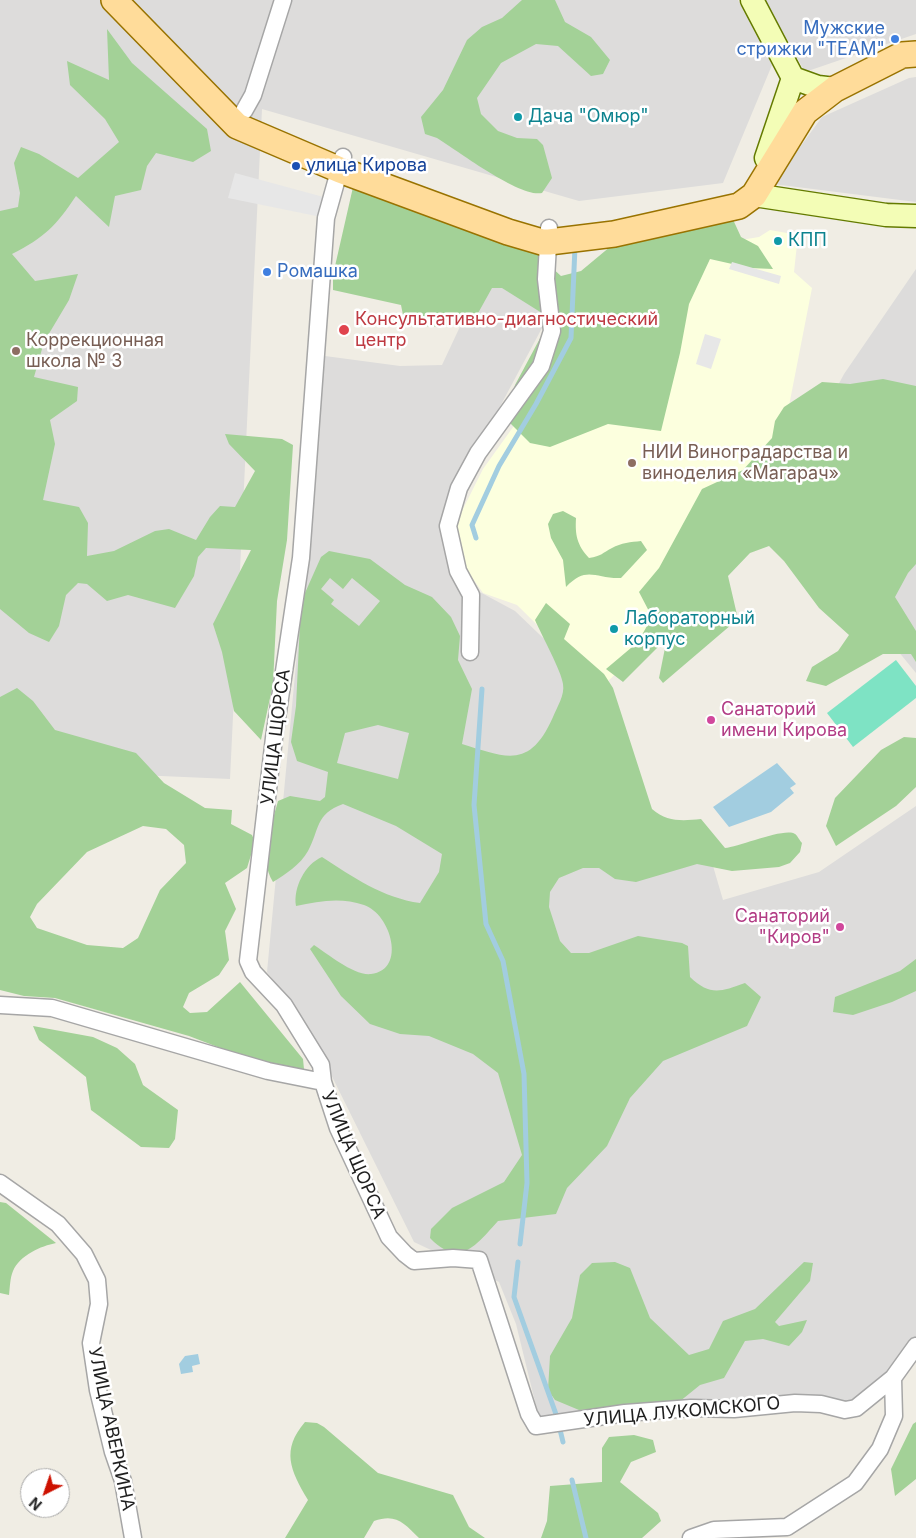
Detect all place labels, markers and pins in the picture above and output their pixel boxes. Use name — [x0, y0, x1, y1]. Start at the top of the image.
place label: Мужские стрижки "TEAM" — [736, 18, 885, 60]
marker: Мужские стрижки "TEAM" — [889, 33, 901, 45]
place label: Дача "Омюр" — [528, 106, 649, 128]
marker: Дача "Омюр" — [512, 111, 524, 123]
place label: улица Кирова — [306, 155, 427, 177]
marker: улица Кирова — [290, 160, 302, 172]
place label: КПП — [788, 230, 827, 252]
marker: КПП — [772, 235, 784, 247]
place label: Ромашка — [277, 261, 358, 283]
marker: Ромашка — [261, 266, 273, 278]
place label: Консультативно-диагностический центр — [355, 309, 658, 352]
marker: Консультативно-диагностический центр — [337, 323, 351, 337]
place label: Коррекционная школа № 3 — [26, 330, 164, 372]
marker: Коррекционная школа № 3 — [10, 345, 22, 357]
place label: НИИ Виноградарства и виноделия «Магарач» — [642, 442, 848, 484]
marker: НИИ Виноградарства и виноделия «Магарач» — [626, 457, 638, 469]
place label: Лабораторный корпус — [624, 608, 755, 650]
marker: Лабораторный корпус — [608, 623, 620, 635]
place label: Санаторий имени Кирова — [721, 699, 847, 742]
marker: Санаторий имени Кирова — [705, 714, 717, 726]
place label: Санаторий "Киров" — [735, 906, 830, 949]
marker: Санаторий "Киров" — [834, 921, 846, 933]

